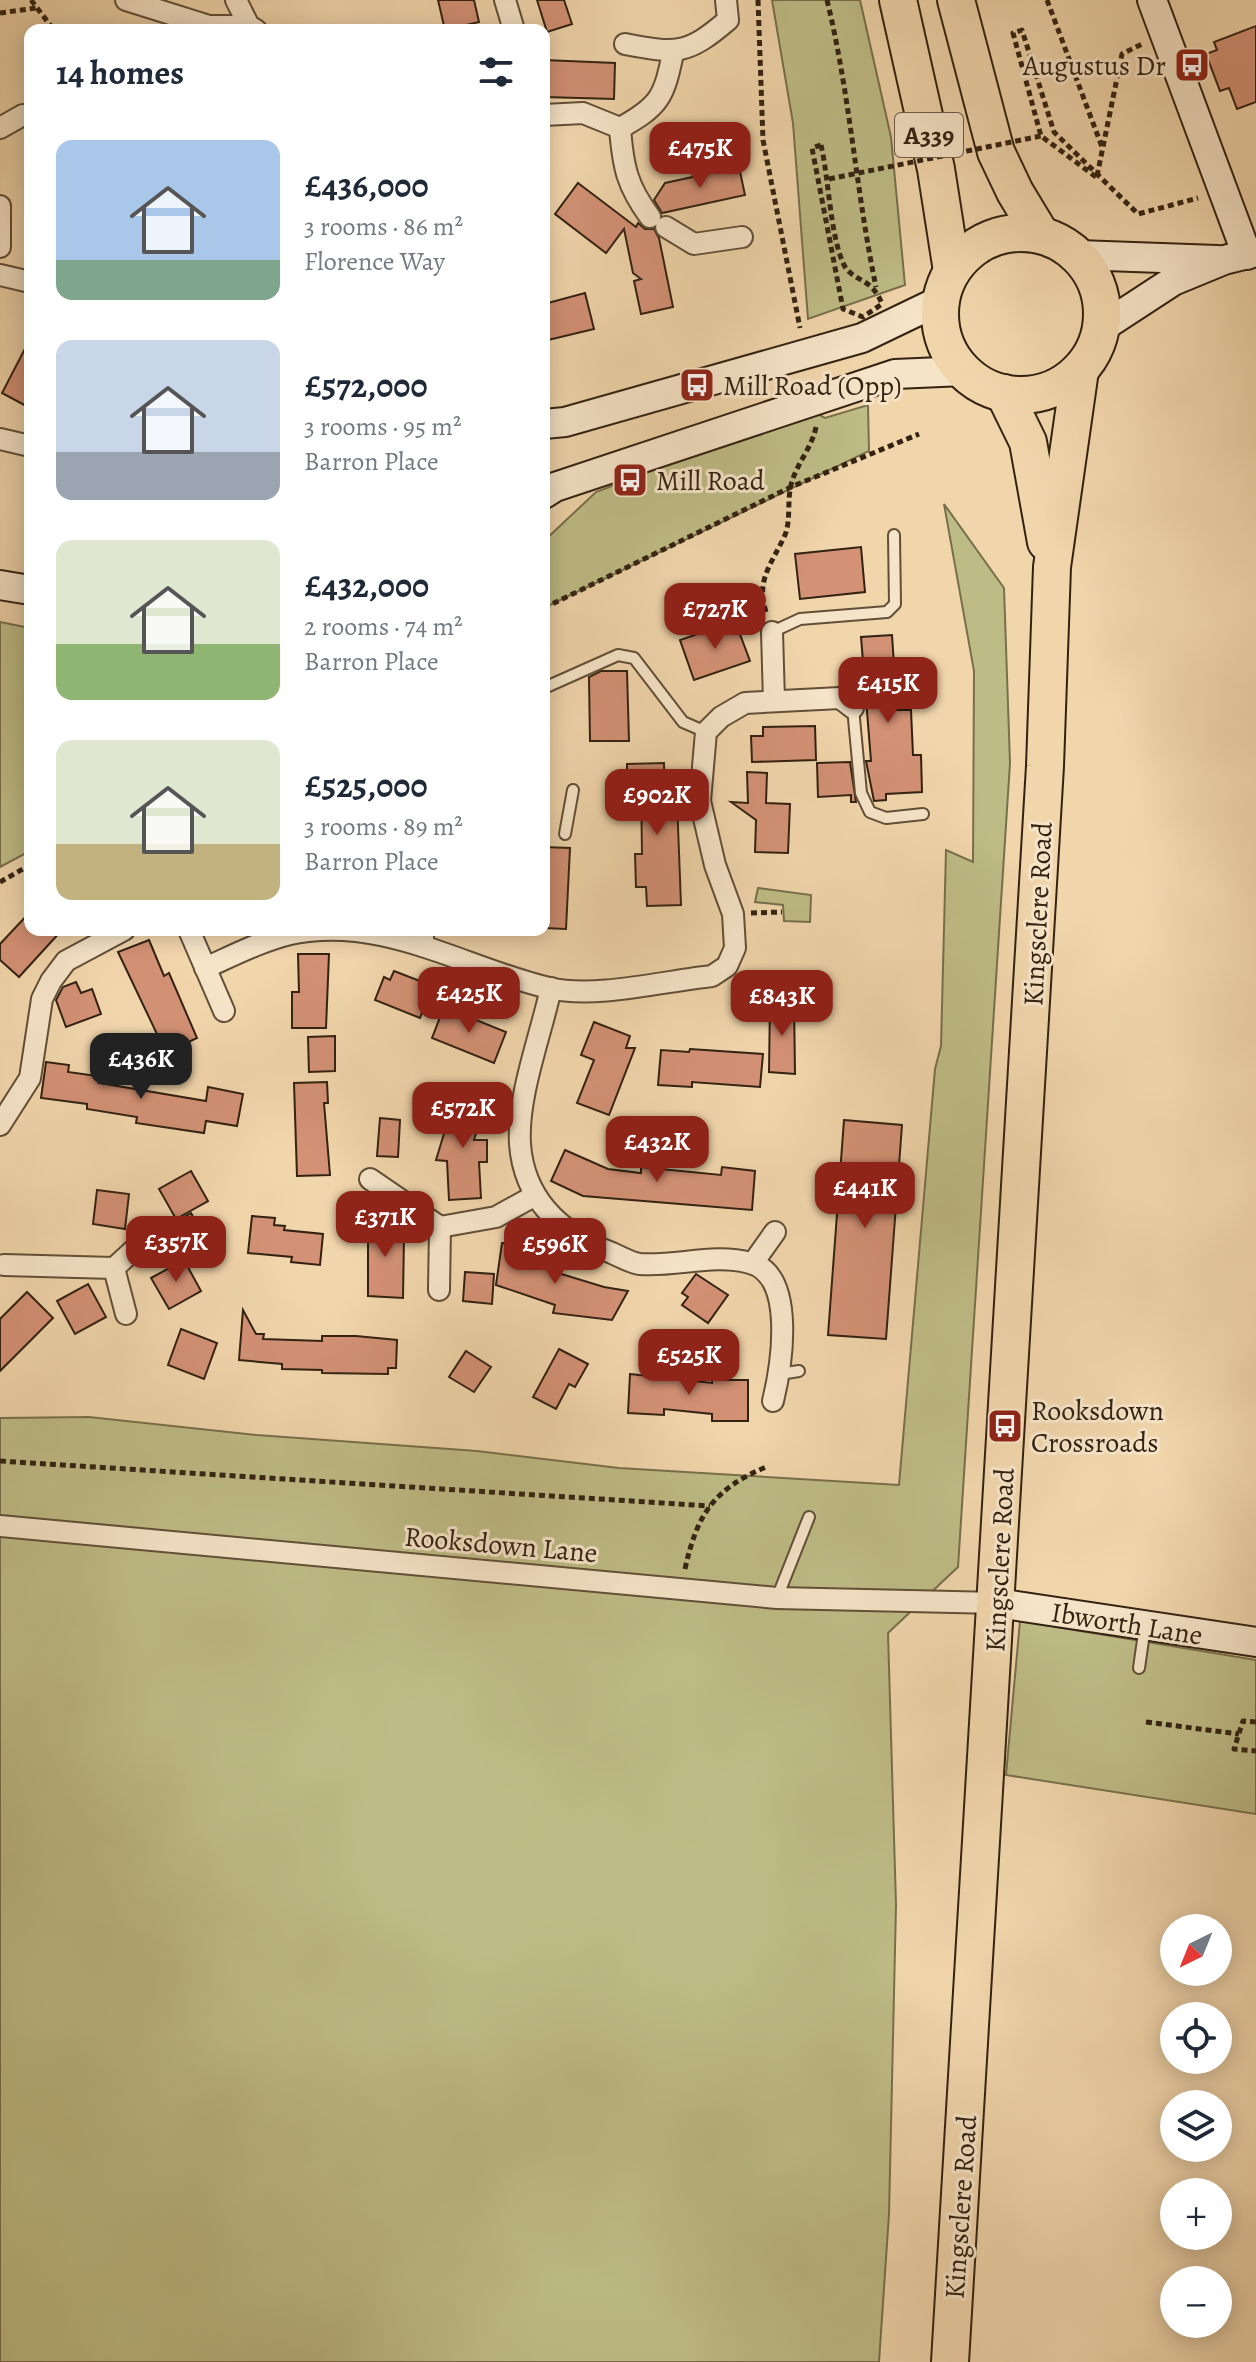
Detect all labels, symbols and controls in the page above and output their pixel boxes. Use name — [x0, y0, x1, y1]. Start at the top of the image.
bus stop icon: Augustus Dr — [1173, 46, 1211, 84]
place label: Augustus Dr — [1022, 47, 1166, 85]
text: 14 homes — [56, 49, 184, 96]
icon: filters — [474, 50, 518, 94]
road number: A339 — [895, 113, 963, 157]
pin: £475K — [644, 122, 756, 190]
text: £475K — [667, 130, 733, 165]
text: £436,000 — [304, 162, 429, 209]
icon: home — [120, 172, 216, 268]
text: 3 rooms · 86 m² — [304, 209, 463, 244]
text: Florence Way — [304, 244, 445, 279]
text: £572,000 — [304, 362, 428, 409]
bus stop icon: Mill Road (Opp) — [678, 366, 716, 404]
place label: Mill Road (Opp) — [723, 367, 902, 405]
icon: home — [120, 372, 216, 468]
text: 3 rooms · 95 m² — [304, 409, 461, 444]
text: Barron Place — [304, 444, 439, 479]
bus stop icon: Mill Road — [611, 461, 649, 499]
place label: Mill Road — [656, 462, 766, 500]
text: £432,000 — [304, 562, 429, 609]
icon: home — [120, 572, 216, 668]
pin: £727K — [659, 583, 771, 651]
text: £727K — [682, 591, 748, 626]
text: 2 rooms · 74 m² — [304, 609, 463, 644]
text: Barron Place — [304, 644, 439, 679]
pin: £415K — [832, 657, 944, 725]
text: £415K — [856, 665, 920, 700]
text: £525,000 — [304, 762, 428, 809]
pin: £902K — [601, 769, 713, 837]
icon: home — [120, 772, 216, 868]
text: £902K — [623, 777, 691, 812]
text: 3 rooms · 89 m² — [304, 809, 463, 844]
street label: Kingsclere Road — [1014, 820, 1062, 1007]
text: Barron Place — [304, 844, 439, 879]
pin: £425K — [413, 967, 525, 1035]
pin: £843K — [726, 970, 838, 1038]
text: £425K — [436, 975, 502, 1010]
text: £843K — [749, 978, 815, 1013]
pin: £436K — [85, 1033, 197, 1101]
text: £436K — [108, 1041, 174, 1076]
pin: £572K — [407, 1082, 519, 1150]
text: £572K — [430, 1090, 496, 1125]
pin: £432K — [601, 1116, 713, 1184]
text: £432K — [624, 1124, 690, 1159]
pin: £441K — [809, 1162, 921, 1230]
text: £441K — [833, 1170, 897, 1205]
pin: £371K — [329, 1191, 441, 1259]
text: £371K — [354, 1199, 416, 1234]
pin: £357K — [120, 1216, 232, 1284]
pin: £596K — [499, 1218, 611, 1286]
text: £357K — [144, 1224, 208, 1259]
text: £596K — [522, 1226, 588, 1261]
pin: £525K — [633, 1329, 745, 1397]
text: £525K — [656, 1337, 722, 1372]
place label: Rooksdown Crossroads — [1031, 1392, 1164, 1462]
bus stop icon: Rooksdown Crossroads — [986, 1407, 1024, 1445]
street label: Kingsclere Road — [976, 1466, 1024, 1653]
street label: Rooksdown Lane — [403, 1518, 599, 1572]
street label: Ibworth Lane — [1048, 1593, 1205, 1655]
north arrow — [1160, 1914, 1232, 1986]
map controls — [1160, 1914, 1232, 2338]
button: locate — [1160, 2002, 1232, 2074]
button: layers — [1160, 2090, 1232, 2162]
street label: Kingsclere Road — [936, 2113, 986, 2300]
button: + — [1160, 2178, 1232, 2250]
button: − — [1160, 2266, 1232, 2338]

